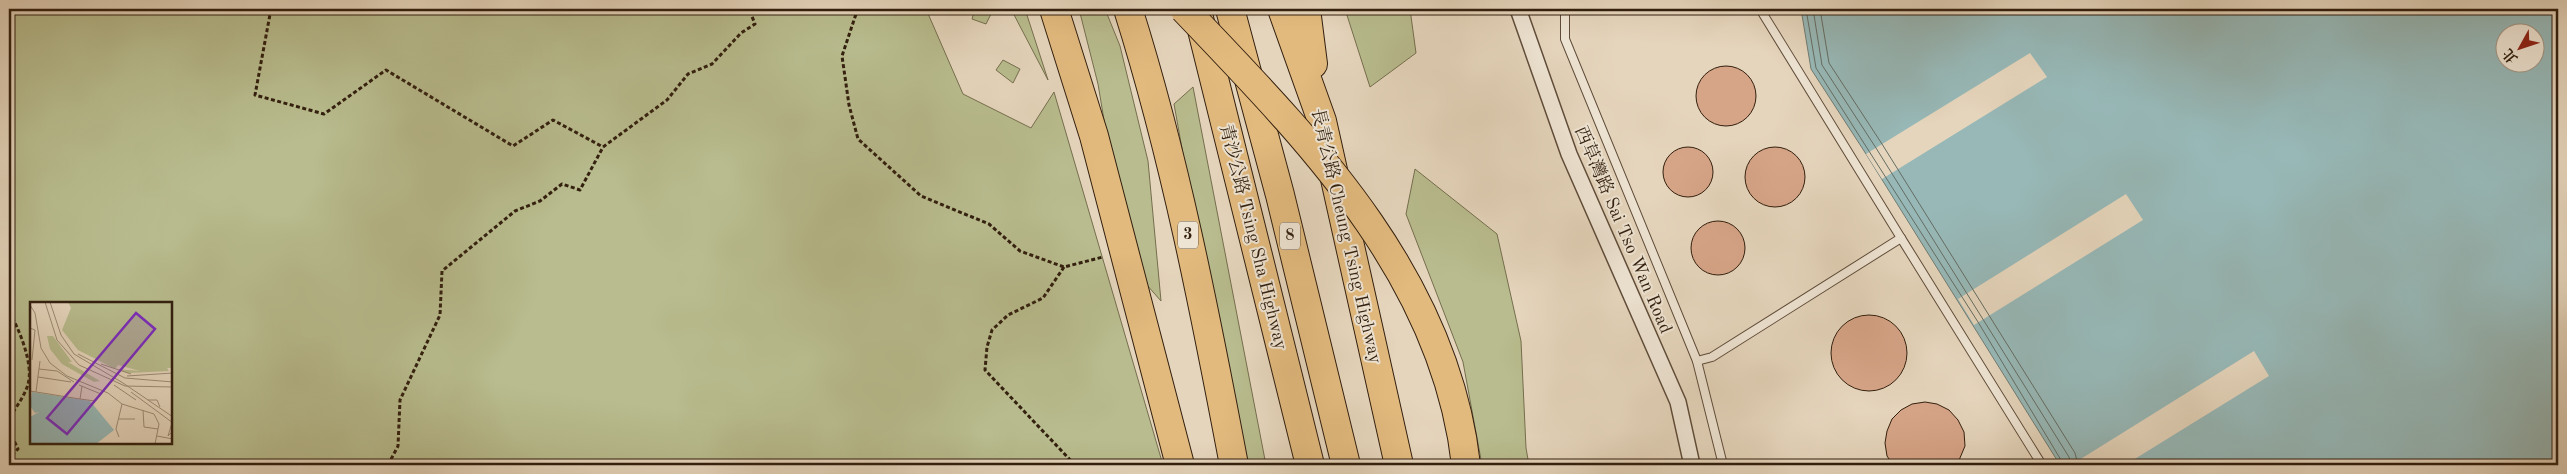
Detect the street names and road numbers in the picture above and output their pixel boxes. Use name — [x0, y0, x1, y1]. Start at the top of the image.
street label: 長青公路 Cheung Tsing Highway — [1308, 106, 1386, 366]
street label: 青沙公路 Tsing Sha Highway — [1216, 122, 1292, 352]
street label: 西草灣路 Sai Tso Wan Road — [1571, 123, 1677, 336]
road number: 3 — [1178, 222, 1198, 248]
road number: 8 — [1280, 222, 1300, 250]

